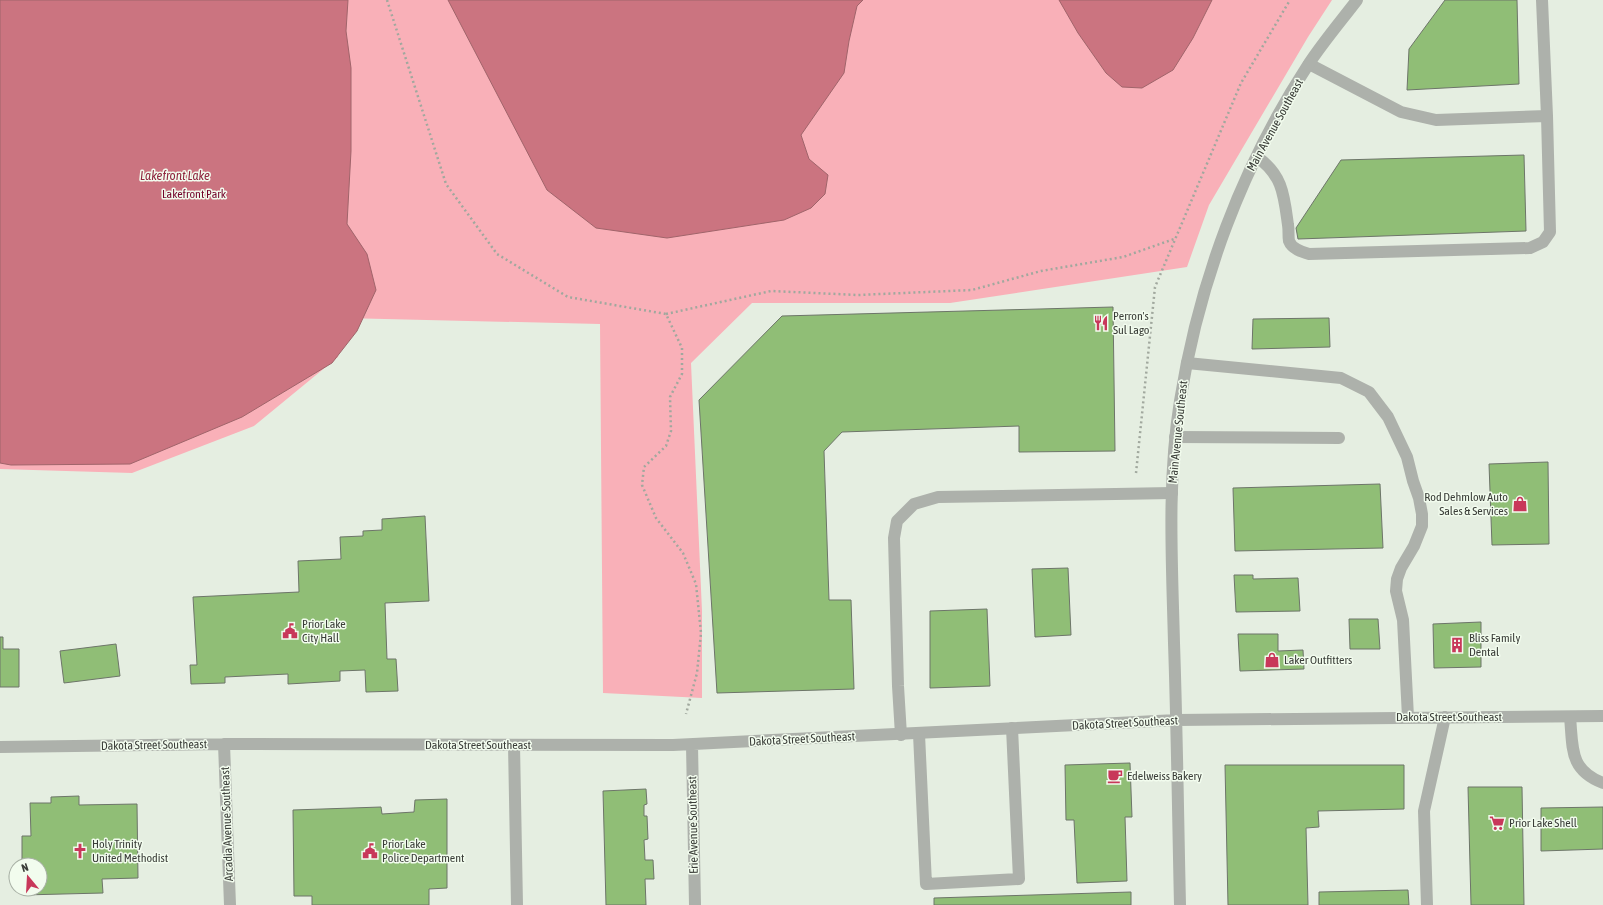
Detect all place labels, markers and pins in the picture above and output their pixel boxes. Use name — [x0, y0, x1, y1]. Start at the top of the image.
place label: Perron's Sul Lago — [1113, 309, 1150, 337]
restaurant icon: Perron's Sul Lago — [1092, 314, 1110, 332]
place label: Rod Dehmlow Auto Sales & Services — [1424, 490, 1508, 518]
shop icon: Rod Dehmlow Auto Sales & Services — [1511, 495, 1529, 513]
place label: Prior Lake City Hall — [302, 617, 346, 645]
public building icon: Prior Lake City Hall — [281, 622, 299, 640]
place label: Bliss Family Dental — [1469, 631, 1520, 659]
building icon: Bliss Family Dental — [1448, 636, 1466, 654]
shop icon: Laker Outfitters — [1263, 651, 1281, 669]
place label: Laker Outfitters — [1284, 653, 1352, 667]
cafe icon: Edelweiss Bakery — [1106, 767, 1124, 785]
place label: Edelweiss Bakery — [1127, 769, 1202, 783]
supermarket icon: Prior Lake Shell — [1488, 814, 1506, 832]
place label: Prior Lake Shell — [1509, 816, 1578, 830]
place label: Holy Trinity United Methodist — [92, 837, 169, 865]
place label: Prior Lake Police Department — [382, 837, 465, 865]
church icon: Holy Trinity United Methodist — [71, 842, 89, 860]
public building icon: Prior Lake Police Department — [361, 842, 379, 860]

